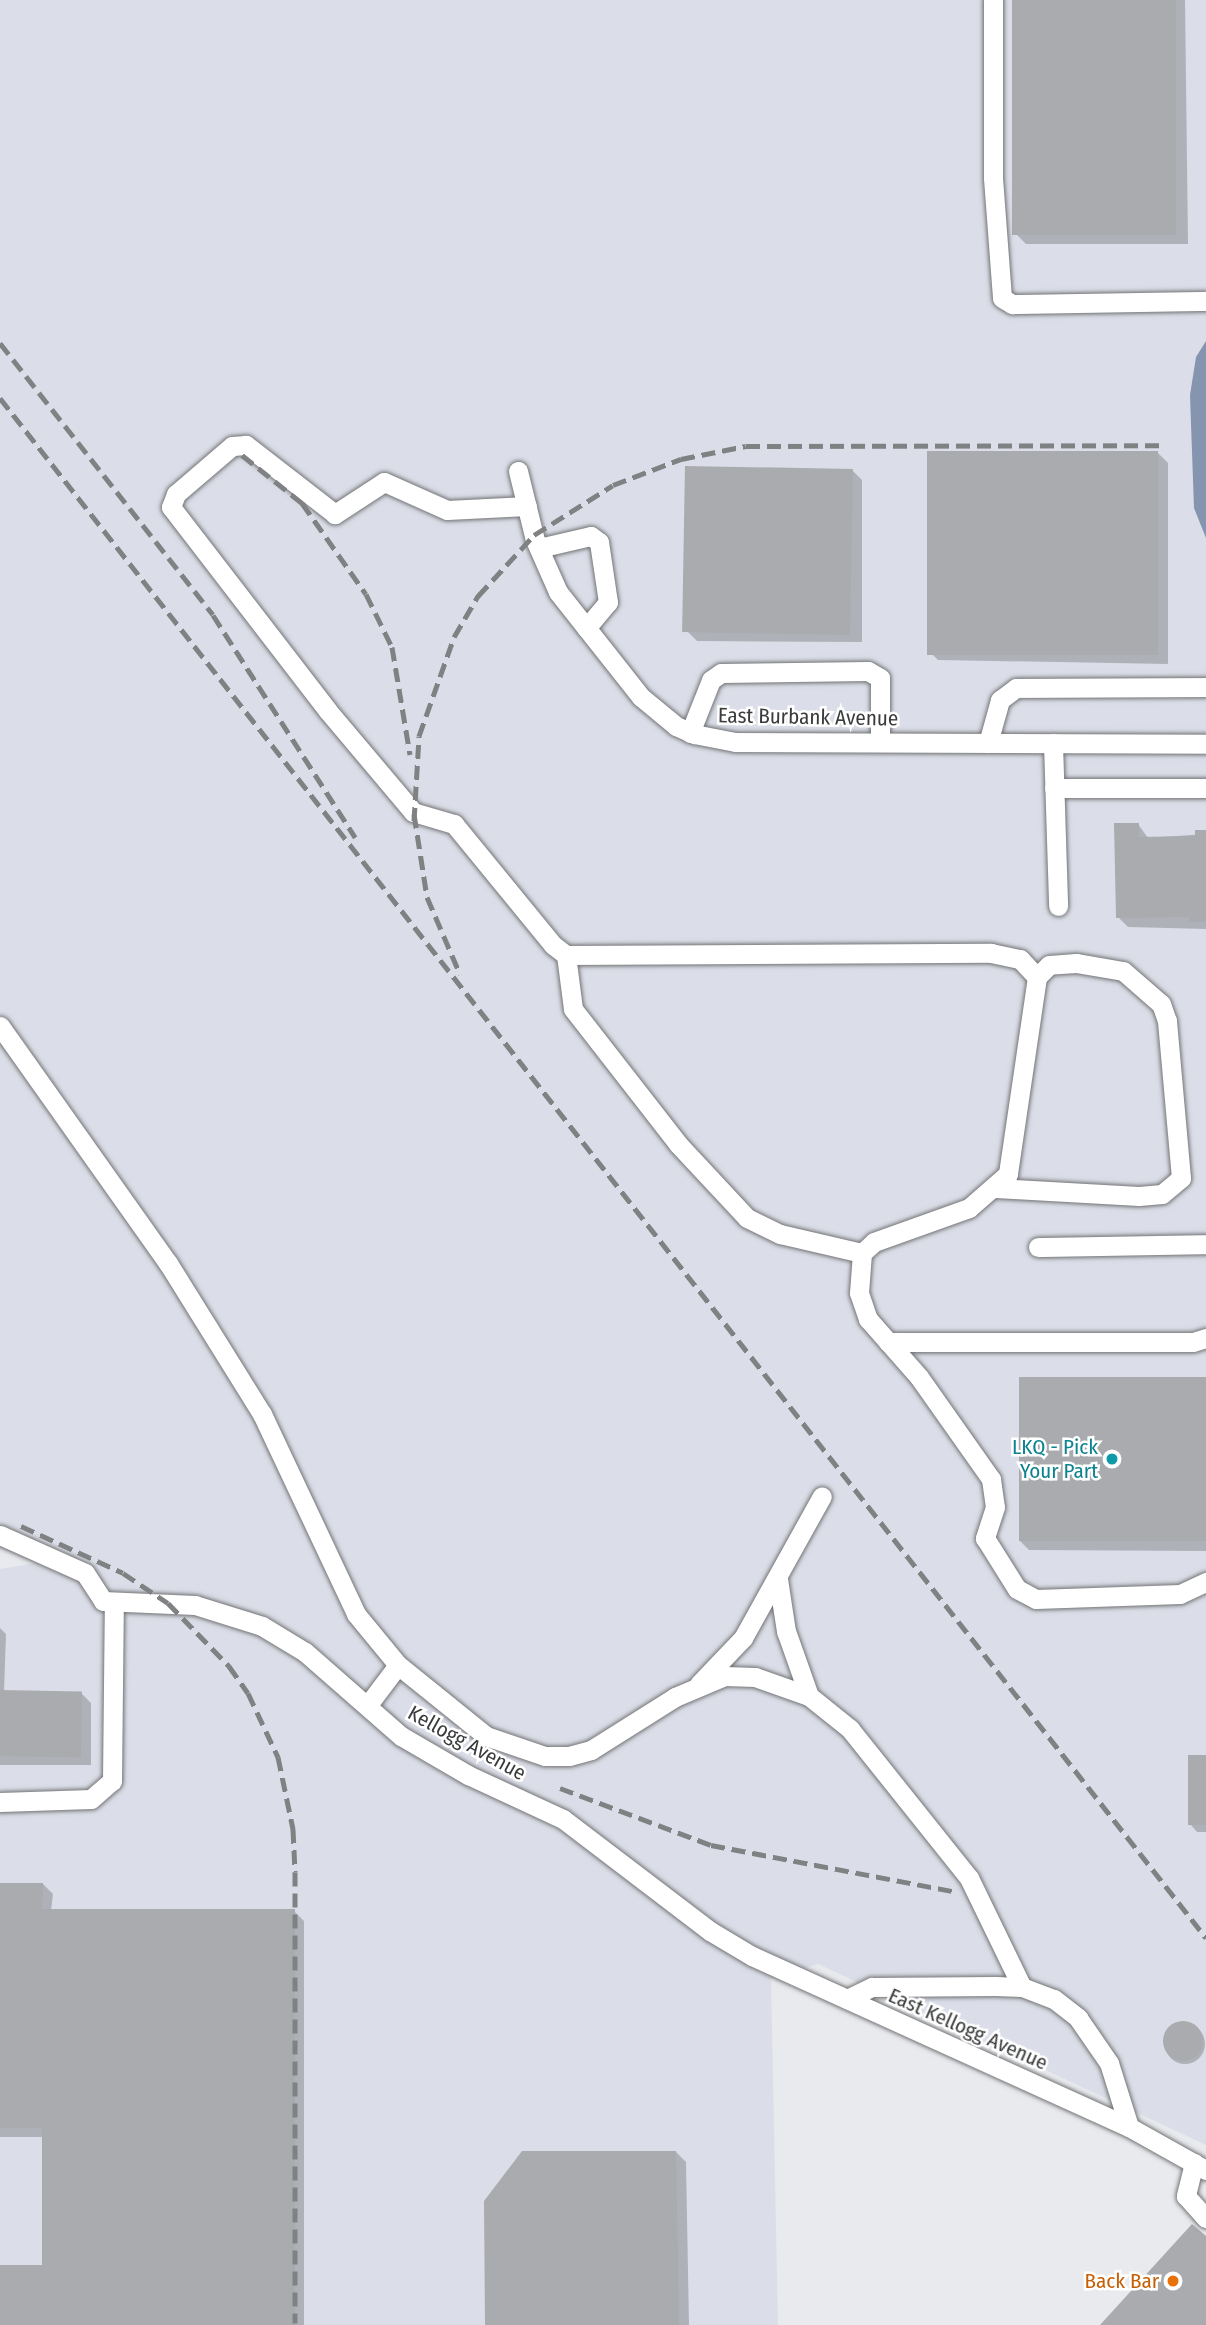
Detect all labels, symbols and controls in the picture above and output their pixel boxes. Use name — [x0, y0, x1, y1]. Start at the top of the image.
street label: East Burbank Avenue — [718, 703, 898, 731]
place label: LKQ - Pick Your Part — [1012, 1434, 1098, 1484]
marker: LKQ - Pick Your Part — [1104, 1451, 1120, 1467]
street label: Kellogg Avenue — [404, 1700, 530, 1786]
street label: East Kellogg Avenue — [885, 1983, 1051, 2075]
place label: Back Bar — [1084, 2268, 1159, 2294]
marker: Back Bar — [1165, 2273, 1181, 2289]

